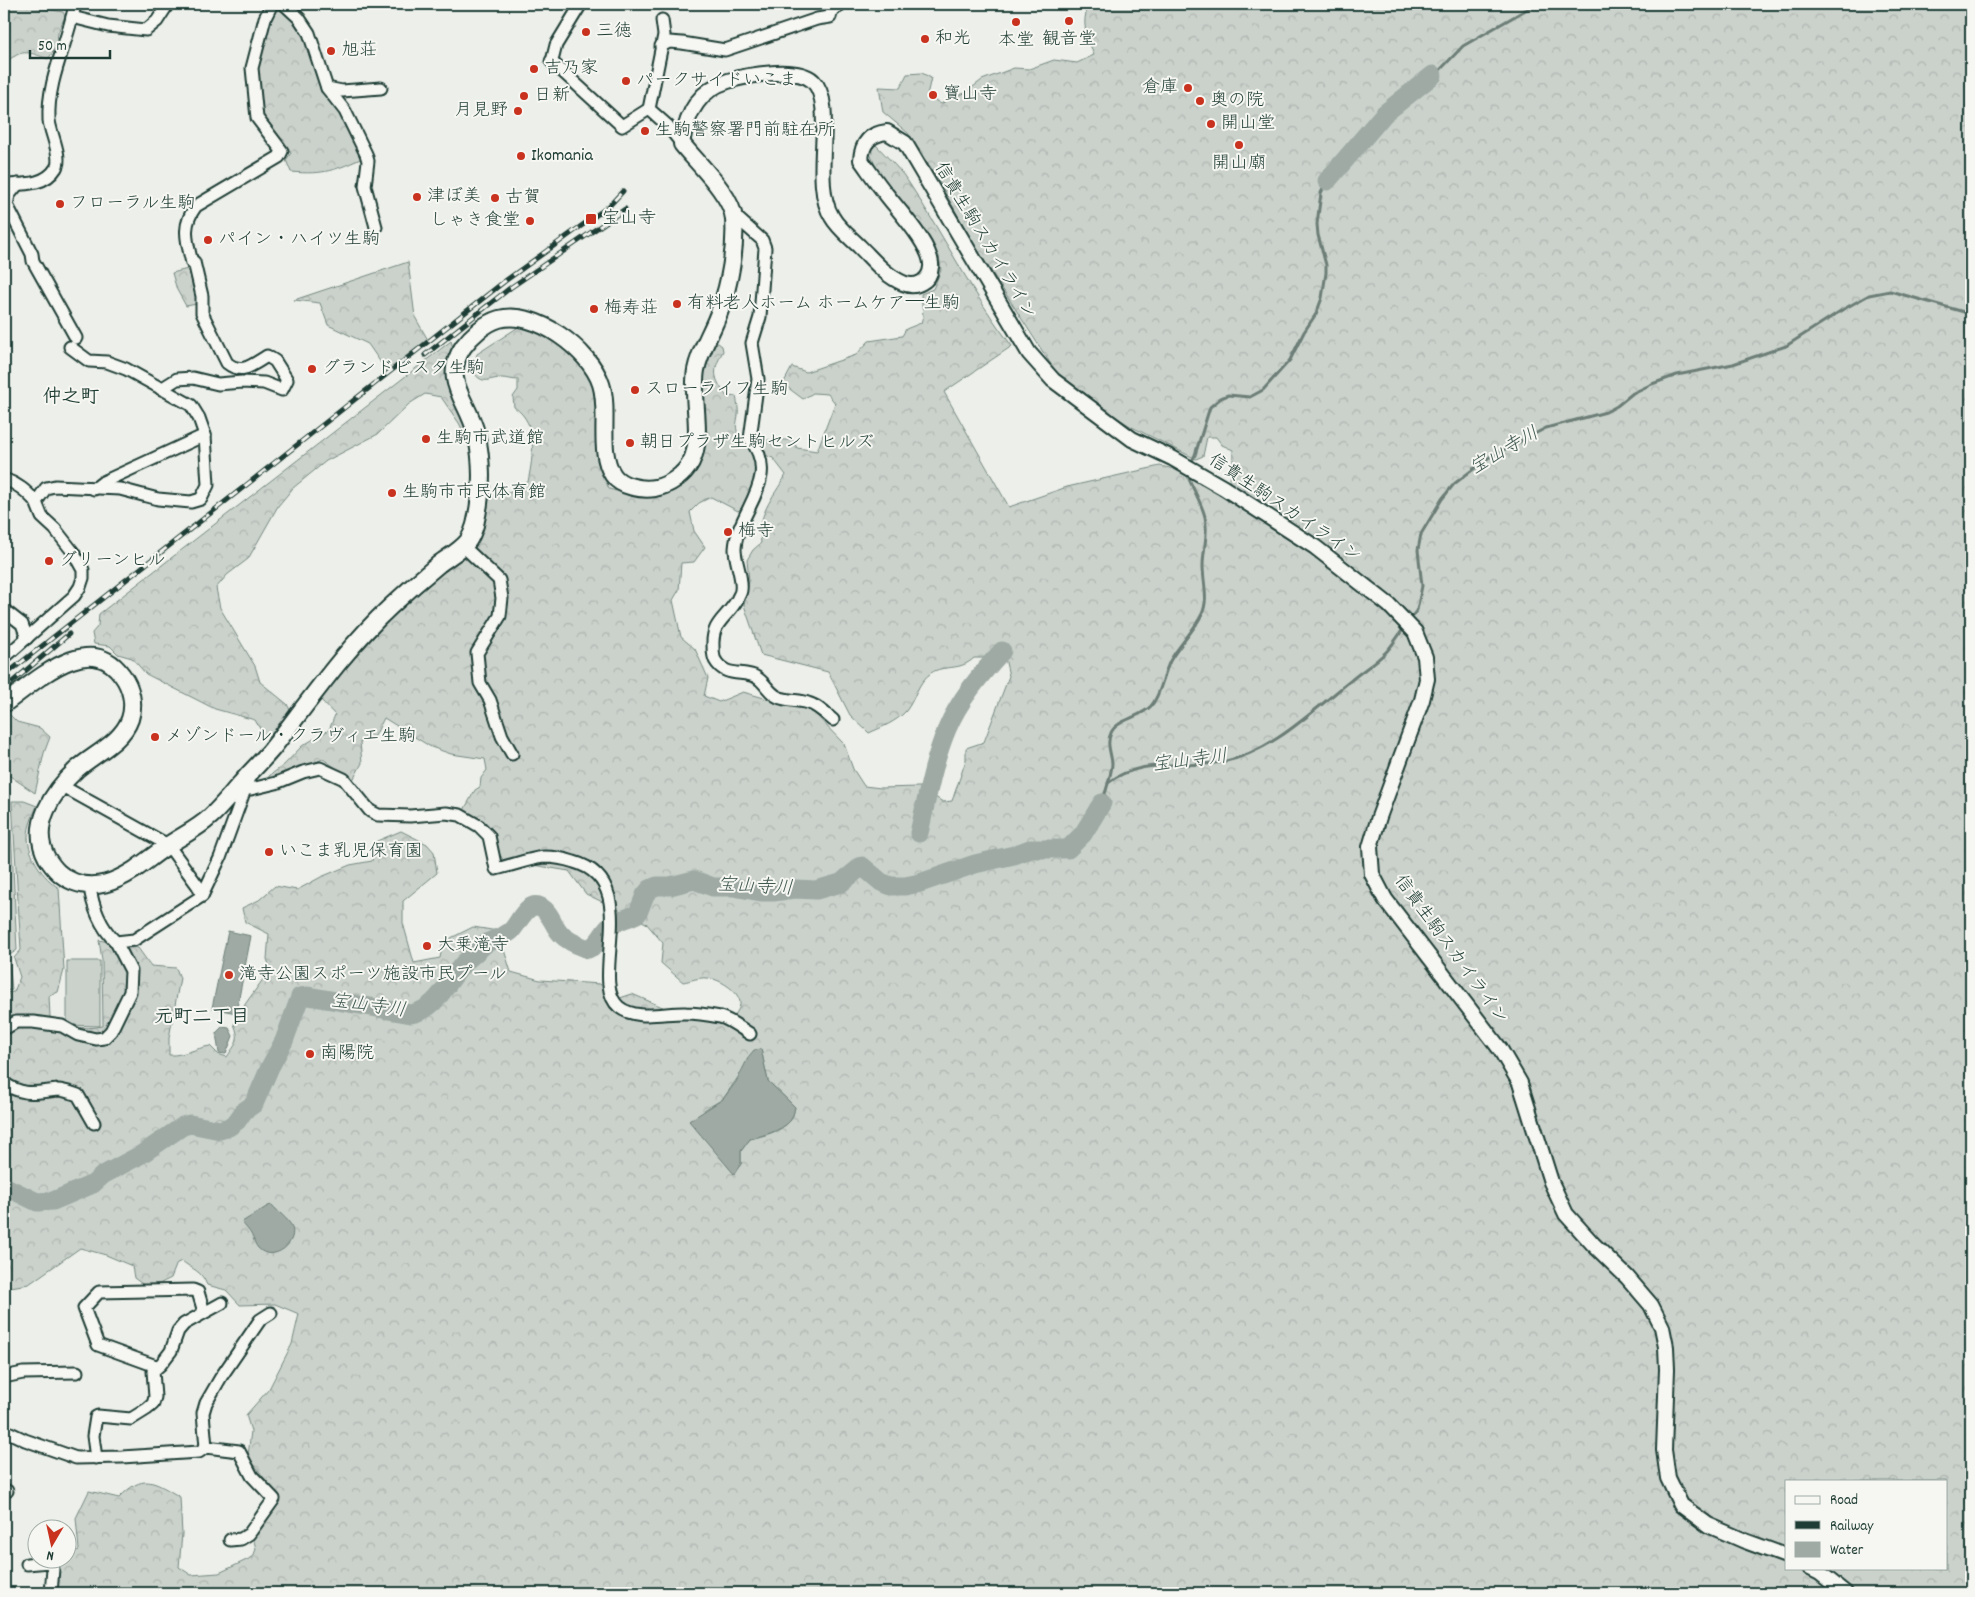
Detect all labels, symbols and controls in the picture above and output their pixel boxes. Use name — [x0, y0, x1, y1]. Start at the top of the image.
marker: 観音堂 — [1063, 15, 1075, 27]
marker: 本堂 — [1010, 16, 1022, 28]
place label: 三徳 — [596, 20, 632, 45]
marker: 三徳 — [580, 26, 592, 38]
place label: 和光 — [935, 27, 971, 52]
scale bar — [30, 28, 110, 60]
place label: 観音堂 — [1042, 28, 1096, 53]
place label: 本堂 — [998, 29, 1034, 54]
marker: 和光 — [919, 33, 931, 45]
text: 50 m — [38, 36, 67, 58]
place label: 旭荘 — [341, 39, 377, 64]
marker: 旭荘 — [325, 45, 337, 57]
place label: 吉乃家 — [544, 57, 598, 82]
marker: 吉乃家 — [528, 63, 540, 75]
place label: パークサイドいこま — [636, 69, 797, 94]
marker: パークサイドいこま — [620, 75, 632, 87]
place label: 倉庫 — [1142, 76, 1178, 101]
marker: 倉庫 — [1182, 82, 1194, 94]
place label: 寶山寺 — [943, 83, 997, 108]
place label: 日新 — [534, 84, 570, 109]
marker: 寶山寺 — [927, 89, 939, 101]
place label: 奥の院 — [1210, 89, 1264, 114]
marker: 日新 — [518, 90, 530, 102]
marker: 奥の院 — [1194, 95, 1206, 107]
place label: 月見野 — [454, 99, 508, 124]
marker: 月見野 — [512, 105, 524, 117]
place label: 開山堂 — [1221, 112, 1275, 137]
marker: 開山堂 — [1205, 118, 1217, 130]
place label: 生駒警察署門前駐在所 — [655, 119, 835, 144]
marker: 生駒警察署門前駐在所 — [639, 125, 651, 137]
marker: 開山廟 — [1233, 139, 1245, 151]
place label: Ikomania — [531, 144, 593, 169]
marker: Ikomania — [515, 150, 527, 162]
place label: 開山廟 — [1212, 152, 1266, 177]
street label: 信貴生駒スカイライン — [927, 158, 1041, 324]
place label: 津ぼ美 — [427, 185, 481, 210]
place label: 古賀 — [505, 186, 541, 211]
marker: 津ぼ美 — [411, 191, 423, 203]
place label: フローラル生駒 — [70, 192, 195, 217]
marker: 古賀 — [489, 192, 501, 204]
marker: フローラル生駒 — [54, 198, 66, 210]
place label: 宝山寺 — [602, 207, 656, 232]
place label: しゃき食堂 — [430, 209, 520, 234]
marker: 宝山寺 — [584, 212, 598, 226]
marker: しゃき食堂 — [524, 215, 536, 227]
place label: パイン・ハイツ生駒 — [218, 228, 380, 253]
marker: パイン・ハイツ生駒 — [202, 234, 214, 246]
place label: 有料老人ホーム ホームケア―生駒 — [687, 292, 960, 317]
place label: 梅寿荘 — [604, 297, 658, 322]
marker: 有料老人ホーム ホームケア―生駒 — [671, 298, 683, 310]
marker: 梅寿荘 — [588, 303, 600, 315]
place label: グランドビスタ生駒 — [322, 357, 484, 382]
marker: グランドビスタ生駒 — [306, 363, 318, 375]
place label: スローライフ生駒 — [645, 378, 788, 403]
marker: スローライフ生駒 — [629, 384, 641, 396]
district label: 仲之町 — [42, 385, 100, 412]
water label: 宝山寺川 — [1465, 421, 1545, 483]
place label: 生駒市武道館 — [436, 427, 544, 452]
place label: 朝日プラザ生駒セントヒルズ — [640, 431, 874, 456]
marker: 生駒市武道館 — [420, 433, 432, 445]
marker: 朝日プラザ生駒セントヒルズ — [624, 437, 636, 449]
street label: 信貴生駒スカイライン — [1203, 449, 1365, 569]
place label: 生駒市市民体育館 — [402, 481, 546, 506]
marker: 生駒市市民体育館 — [386, 487, 398, 499]
place label: 梅寺 — [738, 520, 774, 545]
marker: 梅寺 — [722, 526, 734, 538]
place label: グリーンヒル — [59, 549, 166, 574]
marker: グリーンヒル — [43, 555, 55, 567]
place label: メゾンドール・クラヴィエ生駒 — [165, 725, 416, 750]
marker: メゾンドール・クラヴィエ生駒 — [149, 731, 161, 743]
water label: 宝山寺川 — [1151, 744, 1229, 780]
place label: いこま乳児保育園 — [279, 840, 423, 865]
marker: いこま乳児保育園 — [263, 846, 275, 858]
street label: 信貴生駒スカイライン — [1387, 870, 1513, 1030]
water label: 宝山寺川 — [716, 873, 794, 903]
place label: 大乗滝寺 — [437, 934, 509, 959]
marker: 大乗滝寺 — [421, 940, 433, 952]
place label: 滝寺公園スポーツ施設市民プール — [239, 963, 506, 988]
marker: 滝寺公園スポーツ施設市民プール — [223, 969, 235, 981]
water label: 宝山寺川 — [328, 988, 408, 1026]
district label: 元町二丁目 — [154, 1005, 250, 1032]
place label: 南陽院 — [320, 1042, 374, 1067]
marker: 南陽院 — [304, 1048, 316, 1060]
legend — [1785, 1480, 1948, 1570]
text: Road — [1830, 1490, 1858, 1512]
text: Railway — [1830, 1516, 1874, 1538]
north arrow — [28, 1520, 78, 1570]
text: Water — [1830, 1540, 1864, 1562]
text: N — [45, 1544, 55, 1565]

